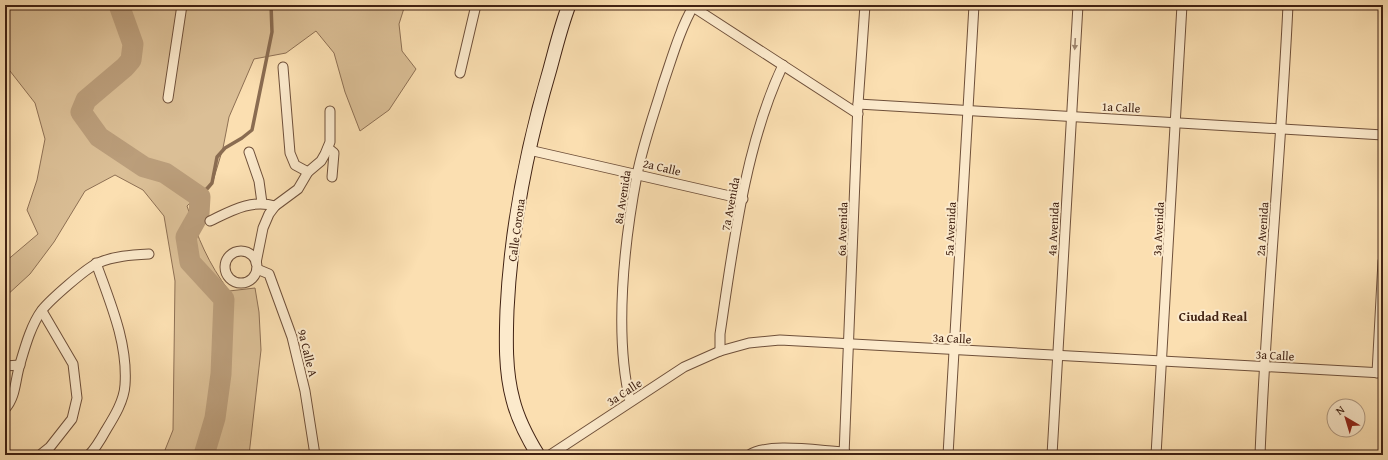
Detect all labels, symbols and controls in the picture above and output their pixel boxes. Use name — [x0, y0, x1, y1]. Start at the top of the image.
one-way arrow — [1072, 38, 1079, 50]
street label: 1a Calle — [1101, 98, 1141, 117]
street label: 2a Calle — [641, 154, 683, 180]
street label: 8a Avenida — [609, 169, 635, 225]
street label: 7a Avenida — [716, 175, 744, 232]
street label: Calle Corona — [503, 197, 529, 262]
street label: 6a Avenida — [833, 201, 851, 256]
street label: 5a Avenida — [940, 201, 960, 257]
street label: 4a Avenida — [1043, 201, 1063, 257]
street label: 3a Avenida — [1148, 201, 1168, 257]
street label: 2a Avenida — [1252, 201, 1272, 257]
district label: Ciudad Real — [1179, 307, 1247, 326]
street label: 9a Calle A — [294, 327, 322, 379]
street label: 3a Calle — [932, 329, 972, 348]
street label: 3a Calle — [1255, 346, 1295, 365]
street label: 3a Calle — [603, 374, 645, 410]
north arrow — [1326, 398, 1366, 438]
text: N — [1332, 401, 1348, 419]

